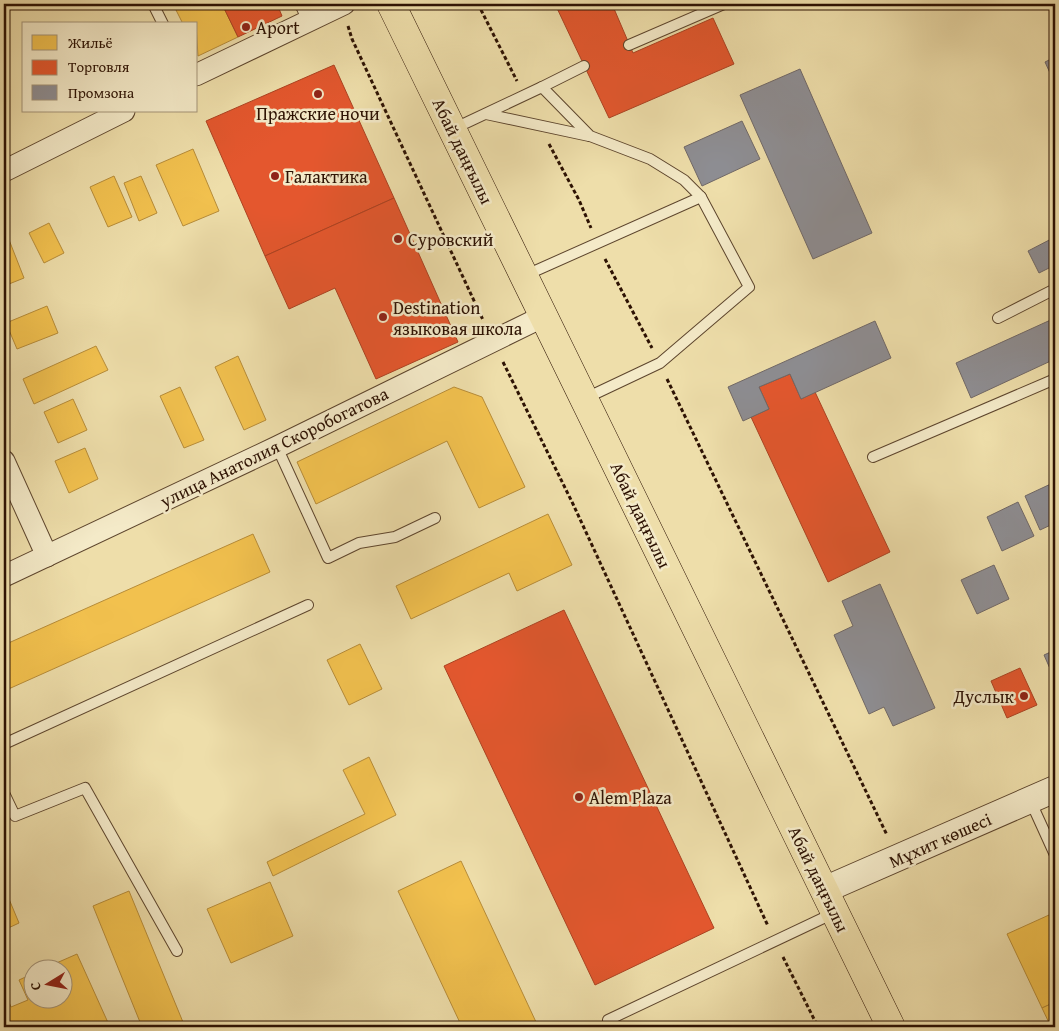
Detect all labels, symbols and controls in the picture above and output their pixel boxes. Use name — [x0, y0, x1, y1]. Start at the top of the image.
place label: Aport — [256, 14, 300, 41]
marker: Aport — [240, 21, 252, 33]
legend — [22, 22, 198, 112]
text: Жильё — [67, 32, 113, 53]
text: Торговля — [68, 56, 130, 77]
text: Промзона — [68, 82, 135, 103]
marker: Пражские ночи — [312, 88, 324, 100]
street label: Абай даңғылы — [426, 93, 501, 209]
place label: Пражские ночи — [256, 100, 380, 127]
place label: Галактика — [285, 163, 368, 190]
marker: Галактика — [269, 170, 281, 182]
place label: Суровский — [408, 226, 494, 253]
marker: Суровский — [392, 233, 404, 245]
place label: Destination языковая школа — [392, 294, 523, 342]
marker: Destination языковая школа — [377, 311, 389, 323]
street label: улица Анатолия Скоробогатова — [154, 380, 393, 515]
street label: Абай даңғылы — [604, 457, 679, 573]
place label: Дуслык — [952, 683, 1015, 710]
marker: Дуслык — [1018, 690, 1030, 702]
place label: Alem Plaza — [589, 784, 672, 811]
marker: Alem Plaza — [573, 791, 585, 803]
street label: Мұхит көшесі — [884, 805, 996, 875]
street label: Абай даңғылы — [782, 821, 857, 937]
north arrow — [22, 958, 72, 1008]
text: С — [25, 981, 46, 992]

